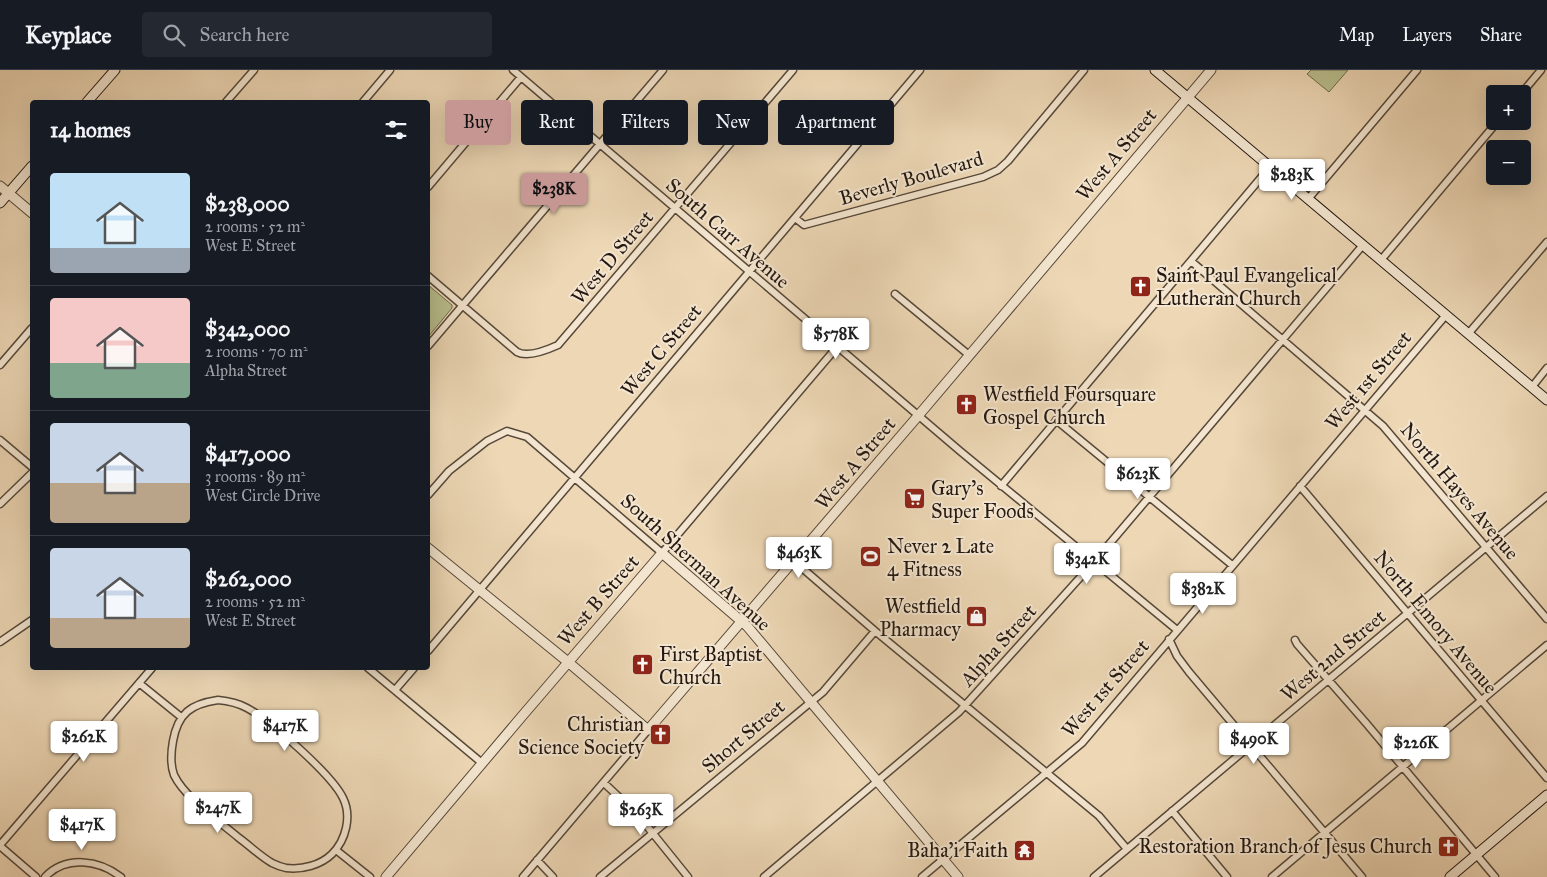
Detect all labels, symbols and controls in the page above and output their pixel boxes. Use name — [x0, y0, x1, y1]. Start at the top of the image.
search box — [142, 12, 492, 57]
text: Keyplace — [25, 20, 112, 50]
icon: search — [160, 21, 188, 49]
text: Search here — [200, 23, 289, 46]
text: Map — [1339, 24, 1374, 46]
text: Layers — [1402, 24, 1452, 46]
text: Share — [1480, 24, 1522, 46]
map controls — [1486, 85, 1531, 185]
button: + — [1486, 85, 1531, 130]
chip: Buy — [445, 100, 511, 145]
chip: Rent — [521, 100, 593, 145]
chip: Filters — [603, 100, 688, 145]
chip: New — [698, 100, 768, 145]
chip: Apartment — [778, 100, 894, 145]
street label: West A Street — [1071, 103, 1161, 205]
icon: filters — [382, 116, 410, 144]
text: 14 homes — [50, 117, 131, 143]
button: − — [1486, 140, 1531, 185]
street label: Beverly Boulevard — [836, 146, 986, 210]
pin: $283K — [1257, 158, 1327, 201]
text: $283K — [1270, 165, 1314, 184]
pin: $238K — [519, 172, 589, 215]
street label: South Carr Avenue — [661, 173, 795, 293]
text: $238K — [532, 179, 576, 198]
text: $238,000 — [205, 191, 290, 217]
icon: home — [90, 193, 150, 253]
street label: West D Street — [566, 205, 658, 309]
text: 2 rooms · 52 m² — [205, 217, 305, 236]
text: West E Street — [205, 236, 296, 255]
place label: Saint Paul Evangelical Lutheran Church — [1156, 263, 1338, 310]
church icon: Saint Paul Evangelical Lutheran Church — [1128, 274, 1152, 298]
street label: West C Street — [616, 299, 706, 401]
text: $342,000 — [205, 316, 291, 342]
icon: home — [90, 318, 150, 378]
pin: $578K — [801, 318, 871, 360]
text: $578K — [813, 324, 859, 343]
street label: West 1st Street — [1320, 326, 1416, 434]
text: 2 rooms · 70 m² — [205, 342, 308, 361]
text: Alpha Street — [205, 361, 287, 380]
place label: Westfield Foursquare Gospel Church — [983, 382, 1156, 429]
church icon: Westfield Foursquare Gospel Church — [955, 393, 979, 417]
street label: West A Street — [810, 412, 900, 514]
street label: North Hayes Avenue — [1396, 418, 1524, 564]
text: $417,000 — [205, 441, 291, 467]
icon: home — [90, 443, 150, 503]
pin: $623K — [1103, 458, 1173, 500]
text: $623K — [1116, 464, 1160, 483]
text: 3 rooms · 89 m² — [205, 467, 305, 486]
place label: Gary's Super Foods — [931, 476, 1034, 523]
text: West Circle Drive — [205, 486, 321, 505]
supermarket icon: Gary's Super Foods — [903, 487, 927, 511]
street label: South Sherman Avenue — [616, 488, 776, 636]
place label: Never 2 Late 4 Fitness — [887, 534, 994, 581]
pin: $463K — [764, 536, 834, 579]
pin: $342K — [1052, 542, 1122, 585]
text: $463K — [777, 543, 821, 562]
sports icon: Never 2 Late 4 Fitness — [859, 545, 883, 569]
street label: North Emory Avenue — [1369, 546, 1503, 698]
text: $342K — [1065, 549, 1109, 568]
street label: West B Street — [552, 550, 644, 650]
text: $262,000 — [205, 566, 292, 592]
icon: home — [90, 568, 150, 628]
pin: $382K — [1168, 572, 1238, 615]
text: $382K — [1181, 579, 1225, 598]
text: 2 rooms · 52 m² — [205, 592, 305, 611]
place label: Westfield Pharmacy — [879, 594, 962, 641]
street label: Alpha Street — [954, 599, 1041, 692]
street label: West 2nd Street — [1276, 604, 1390, 706]
shop icon: Westfield Pharmacy — [965, 605, 989, 629]
text: West E Street — [205, 611, 296, 630]
street label: West 1st Street — [1056, 634, 1154, 742]
place label: First Baptist Church — [659, 642, 762, 689]
church icon: First Baptist Church — [631, 653, 655, 677]
street label: Short Street — [696, 694, 790, 778]
pin: $417K — [250, 710, 320, 752]
place label: Christian Science Society — [518, 712, 645, 759]
text: $417K — [263, 716, 307, 735]
pin: $262K — [49, 720, 119, 763]
pin: $490K — [1219, 722, 1289, 765]
church icon: Christian Science Society — [648, 723, 672, 747]
pin: $226K — [1381, 726, 1451, 769]
text: $262K — [62, 727, 106, 746]
text: $490K — [1230, 729, 1278, 748]
text: $226K — [1394, 733, 1438, 752]
pin: $247K — [183, 792, 253, 834]
pin: $263K — [606, 794, 676, 836]
text: $247K — [195, 798, 241, 817]
text: $263K — [619, 800, 663, 819]
pin: $417K — [47, 808, 117, 851]
text: $417K — [60, 815, 104, 834]
place label: Restoration Branch of Jesus Church — [1139, 834, 1432, 859]
church icon: Restoration Branch of Jesus Church — [1436, 834, 1460, 858]
place label: Baha'i Faith — [907, 838, 1008, 862]
temple icon: Baha'i Faith — [1012, 838, 1036, 862]

